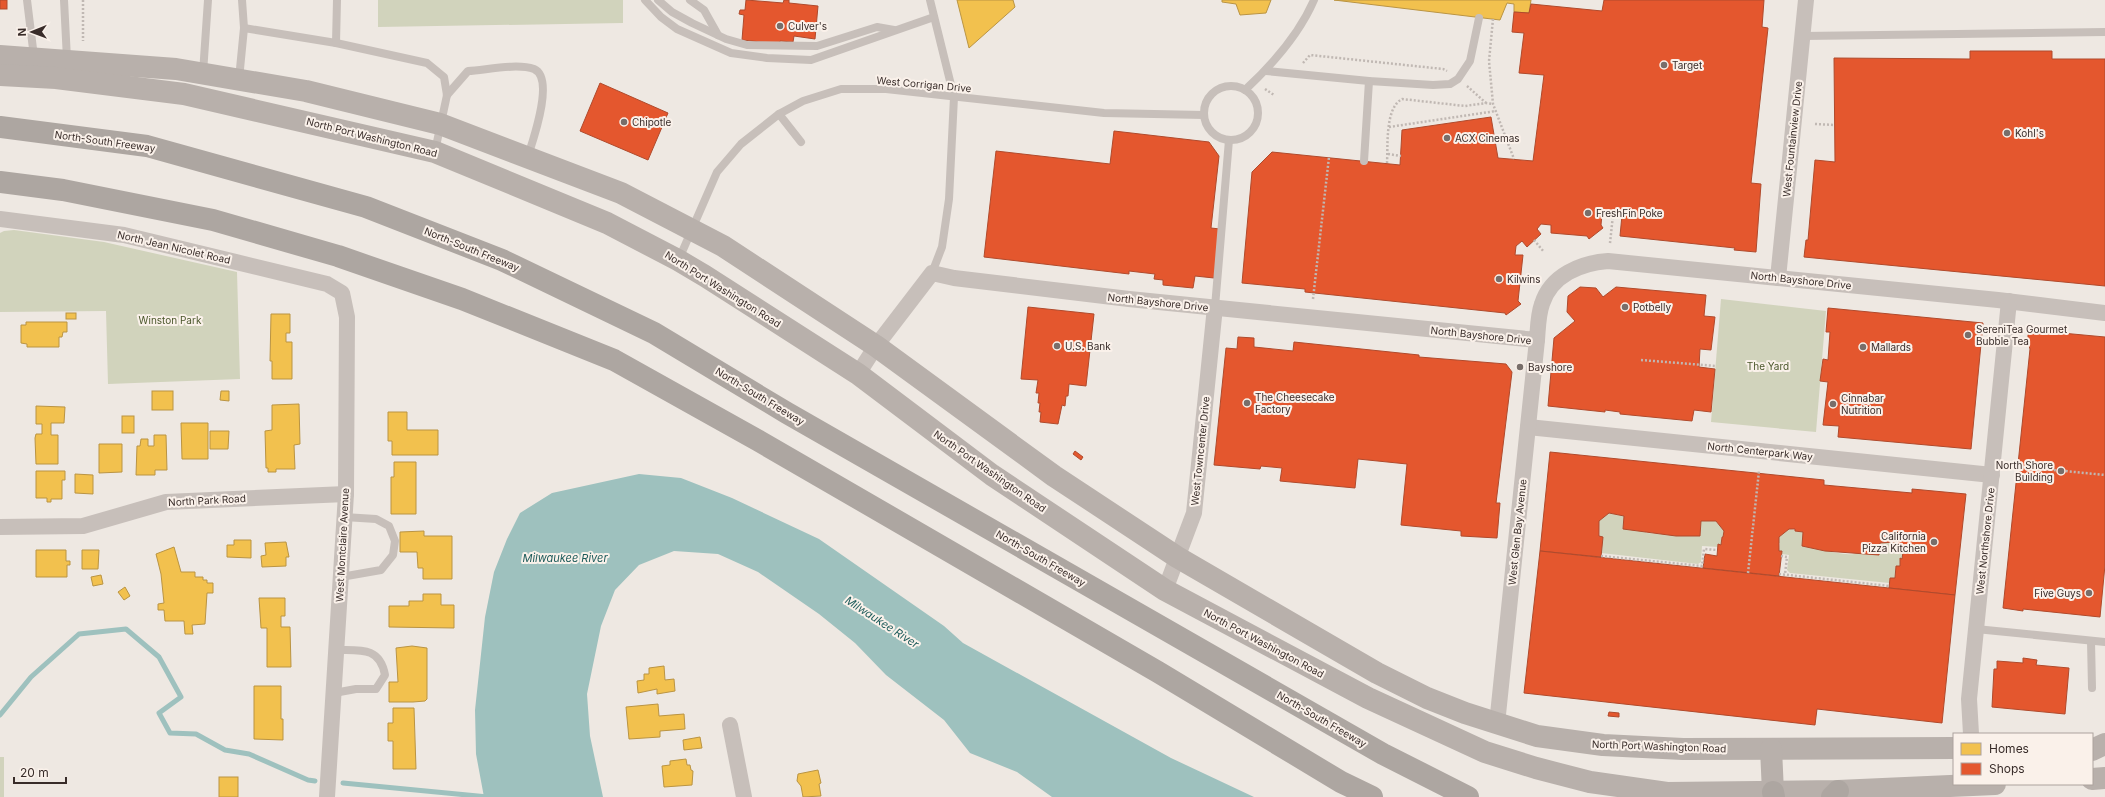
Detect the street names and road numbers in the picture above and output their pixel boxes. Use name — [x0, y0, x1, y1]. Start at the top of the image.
street label: West Corrigan Drive — [876, 74, 972, 94]
street label: West Fountainview Drive — [1780, 80, 1804, 198]
street label: North Port Washington Road — [305, 115, 439, 159]
street label: North-South Freeway — [54, 128, 156, 154]
street label: North-South Freeway — [423, 224, 522, 274]
street label: North Jean Nicolet Road — [116, 228, 232, 266]
street label: North Port Washington Road — [663, 248, 783, 330]
street label: North Bayshore Drive — [1750, 269, 1852, 291]
street label: North Bayshore Drive — [1107, 291, 1209, 313]
street label: North Bayshore Drive — [1430, 324, 1532, 346]
street label: North-South Freeway — [713, 365, 807, 427]
street label: West Towncenter Drive — [1188, 396, 1212, 506]
street label: North Port Washington Road — [932, 428, 1048, 514]
street label: North Centerpark Way — [1707, 439, 1814, 463]
street label: West Glen Bay Avenue — [1505, 478, 1529, 586]
street label: West Northshore Drive — [1973, 487, 1997, 595]
street label: West Montclaire Avenue — [333, 488, 351, 602]
street label: North Park Road — [168, 492, 246, 508]
street label: North-South Freeway — [994, 527, 1088, 589]
street label: North Port Washington Road — [1202, 606, 1326, 680]
street label: North-South Freeway — [1275, 688, 1369, 750]
street label: North Port Washington Road — [1592, 738, 1726, 754]

